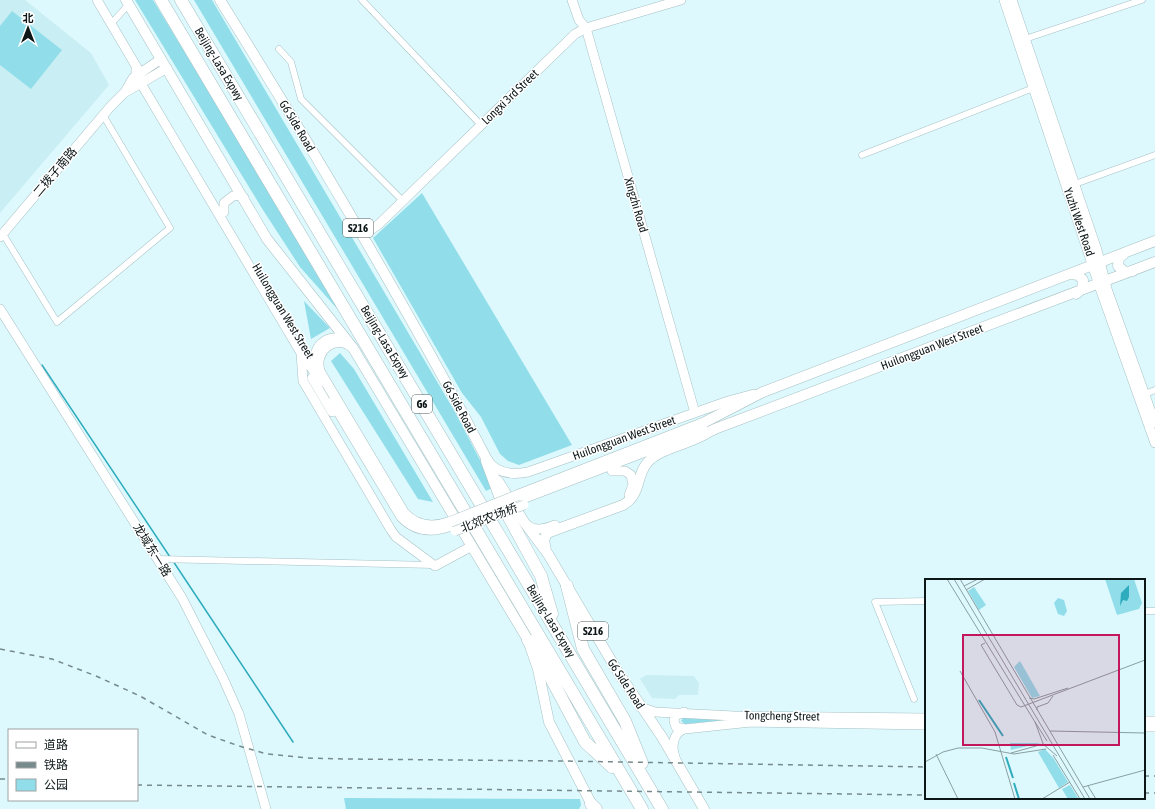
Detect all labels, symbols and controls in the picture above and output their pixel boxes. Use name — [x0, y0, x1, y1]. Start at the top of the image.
north arrow — [8, 8, 48, 48]
text: 北 — [23, 12, 34, 24]
street label: Beijing-Lasa Expwy — [192, 25, 246, 103]
street label: Longxi 3rd Street — [479, 66, 542, 128]
street label: G6 Side Road — [276, 98, 318, 154]
street label: 二拨子南路 — [30, 145, 80, 199]
street label: Xingzhi Road — [621, 176, 651, 234]
street label: Yuzhi West Road — [1061, 186, 1097, 258]
road number: S216 — [343, 219, 373, 237]
street label: Huilongguan West Street — [249, 261, 317, 362]
street label: Beijing-Lasa Expwy — [358, 303, 412, 381]
street label: Huilongguan West Street — [879, 321, 986, 373]
street label: G6 Side Road — [439, 378, 479, 436]
road number: G6 — [412, 395, 432, 413]
street label: Huilongguan West Street — [571, 413, 678, 463]
street label: 北郊农场桥 — [458, 501, 520, 535]
street label: 龙域东一路 — [130, 521, 174, 579]
inset map — [925, 579, 1145, 799]
street label: Beijing-Lasa Expwy — [524, 582, 578, 660]
road number: S216 — [578, 622, 608, 640]
street label: G6 Side Road — [605, 656, 647, 712]
street label: Tongcheng Street — [744, 708, 820, 724]
legend — [8, 729, 138, 801]
text: 道路 — [44, 738, 68, 752]
text: 铁路 — [44, 758, 68, 772]
text: 公园 — [44, 778, 68, 792]

